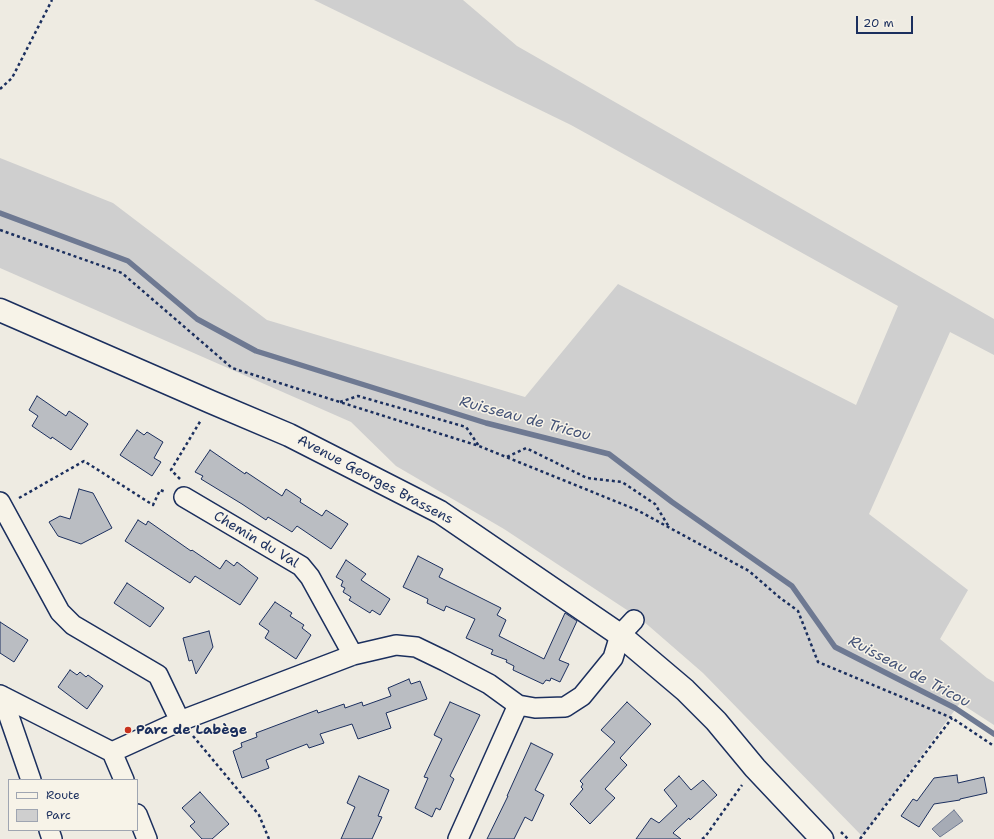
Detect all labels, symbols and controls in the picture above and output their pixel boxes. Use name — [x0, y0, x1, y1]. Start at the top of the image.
scale bar — [858, 8, 915, 34]
text: 20 m — [863, 15, 894, 31]
water label: Ruisseau de Tricou — [457, 393, 593, 445]
street label: Avenue Georges Brassens — [294, 432, 456, 528]
street label: Chemin du Val — [210, 508, 302, 572]
water label: Ruisseau de Tricou — [845, 632, 973, 712]
place label: Parc de Labège — [136, 722, 247, 738]
marker: Parc de Labège — [123, 725, 133, 735]
legend — [8, 779, 138, 831]
text: Route — [46, 787, 80, 803]
text: Parc — [46, 807, 71, 823]

